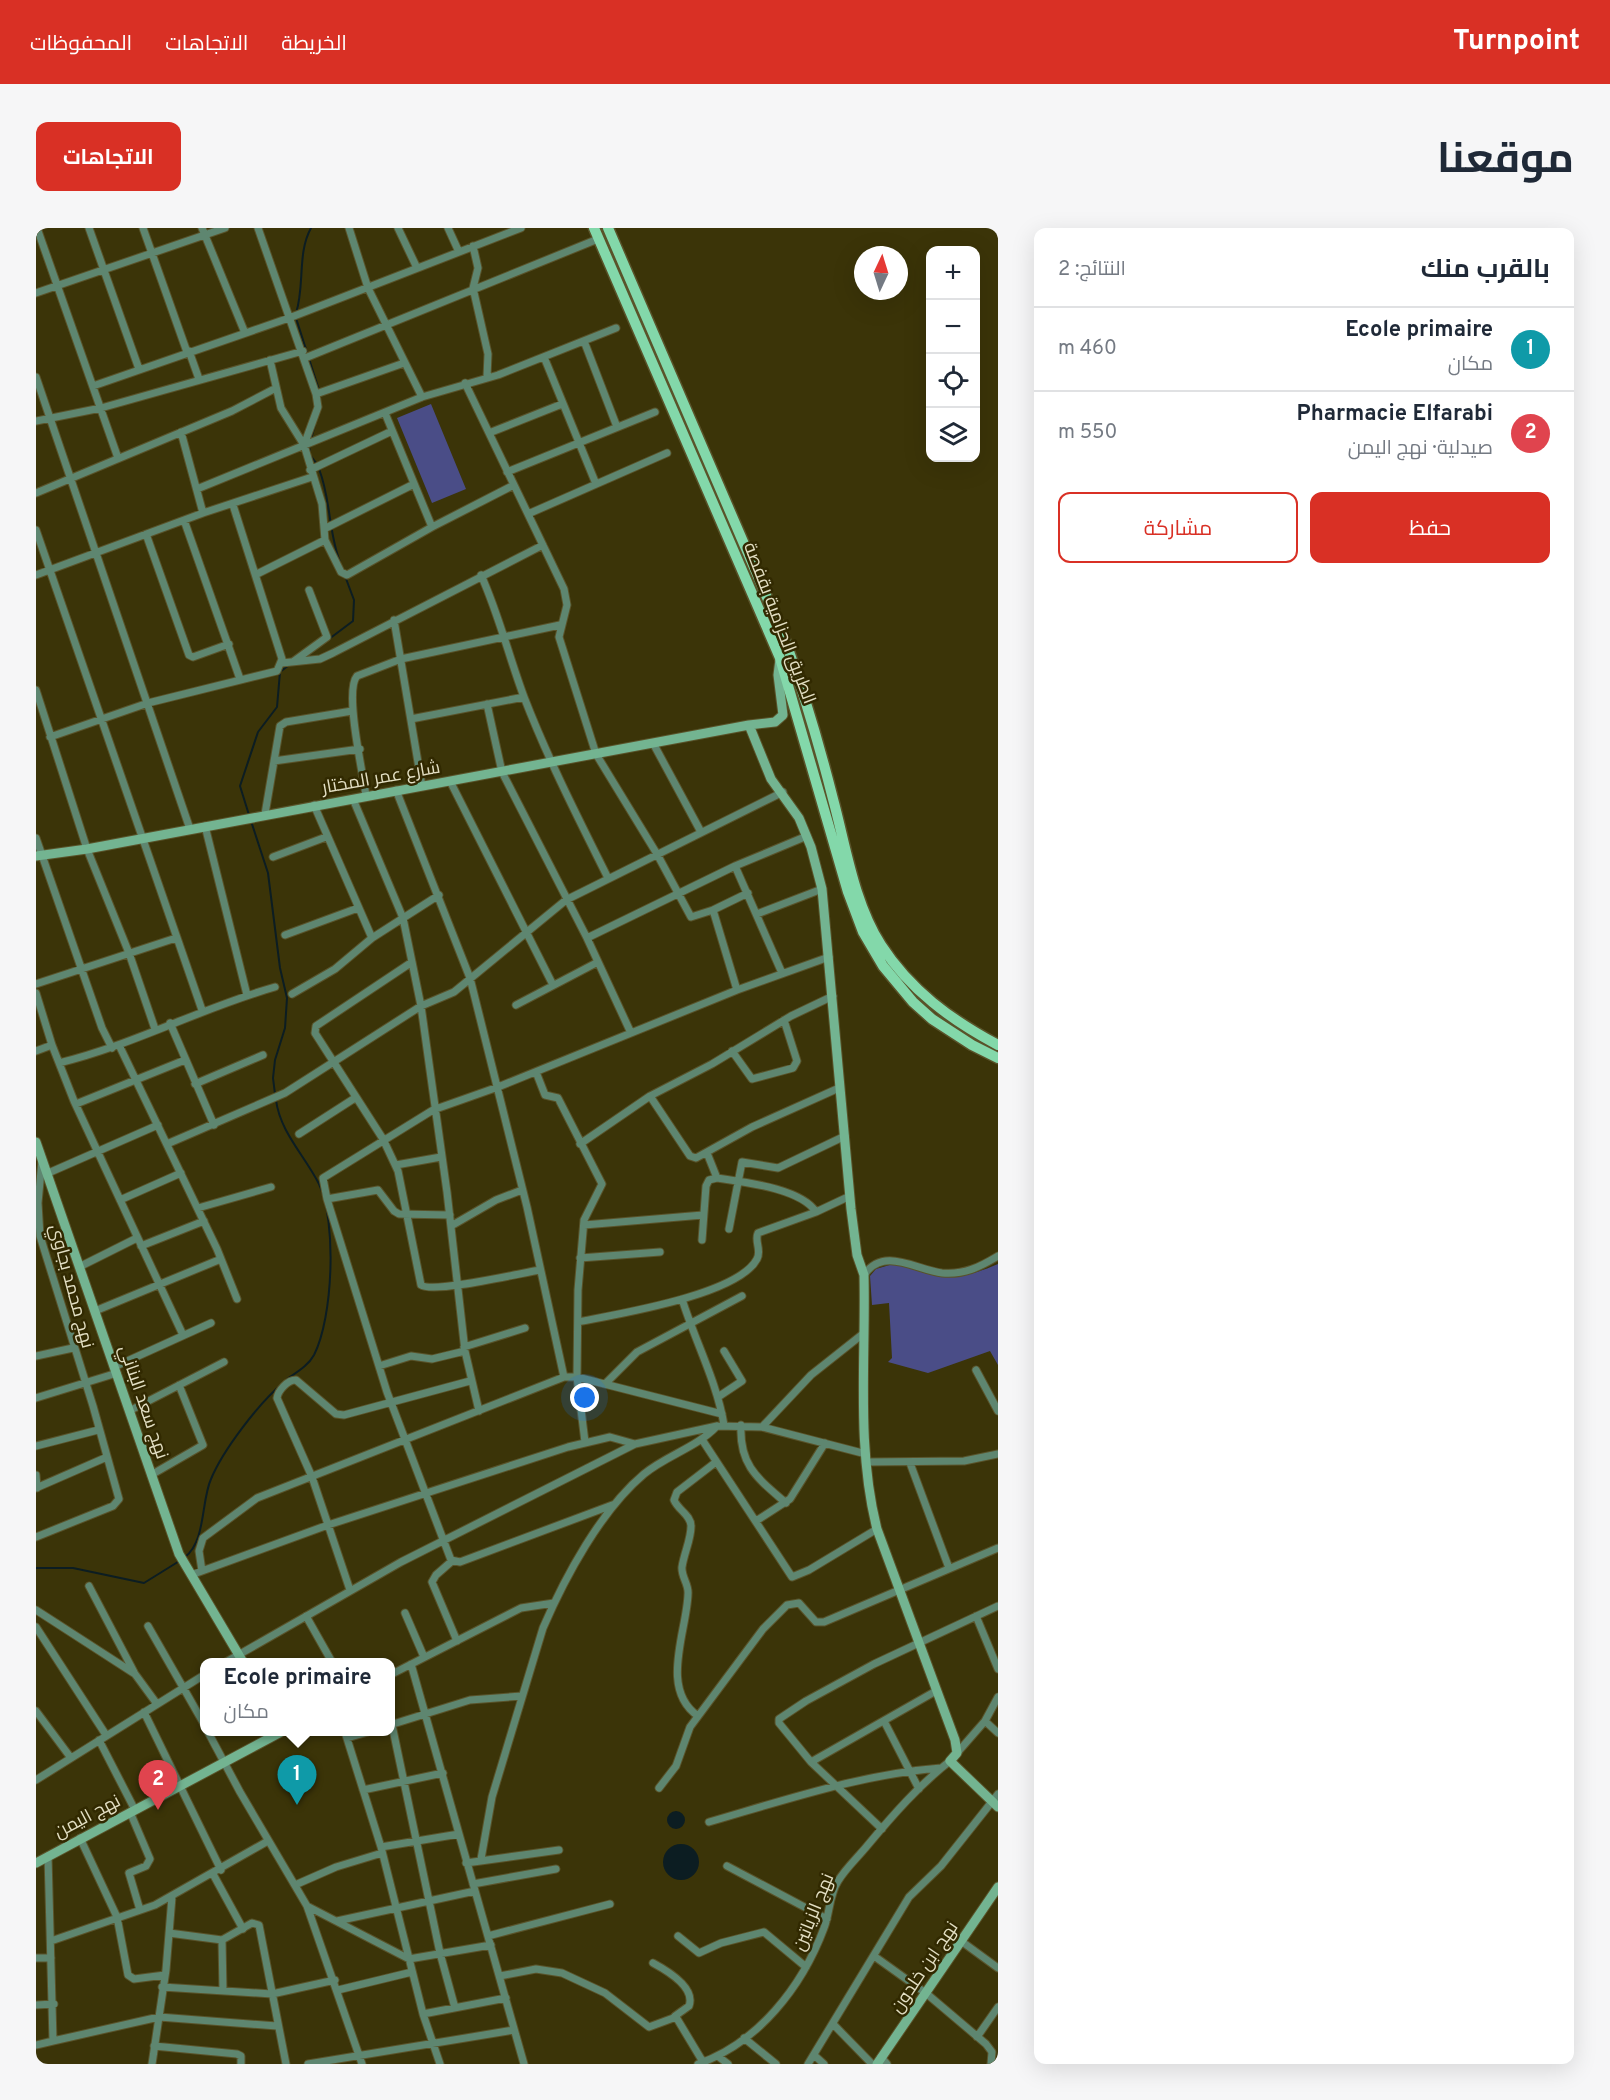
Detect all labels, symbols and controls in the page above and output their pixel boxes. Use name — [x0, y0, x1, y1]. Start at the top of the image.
text: Turnpoint — [1453, 24, 1580, 60]
text: المحفوظات — [30, 31, 132, 58]
text: الاتجاهات — [165, 31, 248, 58]
text: الخريطة — [281, 31, 347, 58]
button: الاتجاهات — [36, 122, 181, 191]
text: موقعنا — [1437, 135, 1574, 188]
north arrow — [854, 246, 908, 300]
map controls — [926, 246, 980, 462]
button: + — [926, 246, 980, 300]
text: بالقرب منك — [1421, 254, 1550, 287]
text: النتائج: 2 — [1058, 257, 1126, 283]
button: − — [926, 300, 980, 354]
text: Ecole primaire — [1345, 317, 1493, 344]
text: 460 m — [1058, 336, 1117, 362]
text: 1 — [1527, 336, 1535, 362]
text: مكان — [1448, 352, 1493, 378]
button: locate — [926, 354, 980, 408]
text: Pharmacie Elfarabi — [1297, 401, 1493, 428]
button: layers — [926, 408, 980, 462]
text: 550 m — [1058, 420, 1117, 446]
text: 2 — [1524, 420, 1537, 446]
text: صيدلية · نهج اليمن — [1348, 436, 1493, 462]
button: مشاركة — [1058, 492, 1298, 563]
button: حفظ — [1310, 492, 1550, 563]
street label: الطريق الحزامية بقفصة — [737, 540, 820, 708]
street label: شارع عمر المختار — [319, 757, 442, 800]
street label: نهج محمد بجاوي — [42, 1222, 98, 1351]
street label: نهج سعد البناني — [111, 1343, 173, 1463]
your location — [570, 1383, 599, 1412]
popup — [200, 1658, 395, 1736]
text: Ecole primaire — [224, 1665, 371, 1692]
text: مكان — [224, 1700, 269, 1726]
pin: 1 — [278, 1756, 316, 1805]
pin: 2 — [138, 1760, 178, 1810]
street label: نهج اليمن — [50, 1790, 125, 1844]
street label: نهج الزياتين — [788, 1870, 840, 1955]
street label: نهج ابن خلدون — [886, 1918, 964, 2018]

